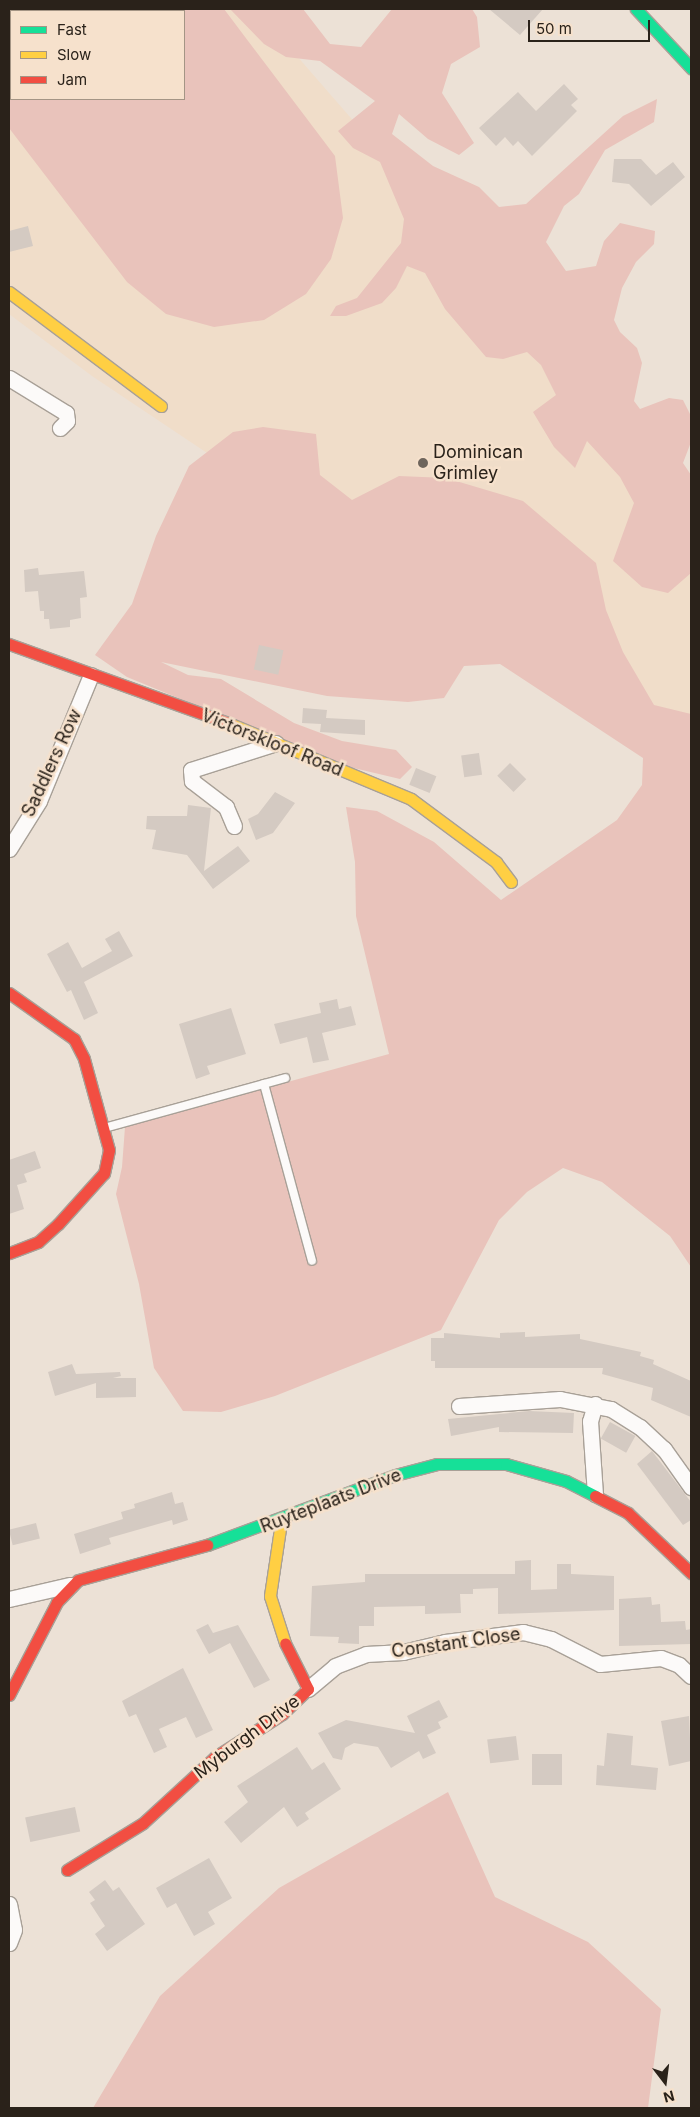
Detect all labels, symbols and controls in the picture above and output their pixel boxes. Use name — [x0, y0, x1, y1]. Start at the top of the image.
legend — [10, 10, 185, 100]
scale bar — [530, 10, 652, 42]
text: 50 m — [536, 19, 572, 38]
text: Fast — [57, 20, 87, 39]
text: Slow — [57, 45, 91, 64]
text: Jam — [57, 70, 87, 89]
place label: Dominican Grimley — [433, 442, 523, 484]
marker: Dominican Grimley — [417, 457, 429, 469]
street label: Victorskloof Road — [198, 705, 346, 781]
street label: Saddlers Row — [18, 706, 86, 820]
street label: Ruyteplaats Drive — [257, 1464, 405, 1538]
street label: Constant Close — [390, 1623, 522, 1663]
street label: Myburgh Drive — [190, 1690, 304, 1784]
north arrow — [640, 2057, 690, 2107]
text: N — [662, 2087, 676, 2107]

